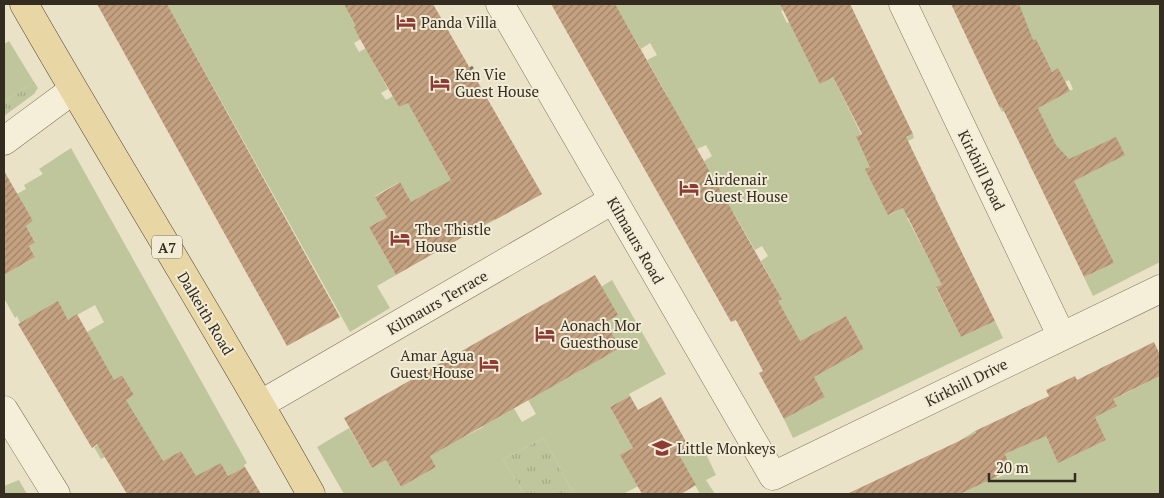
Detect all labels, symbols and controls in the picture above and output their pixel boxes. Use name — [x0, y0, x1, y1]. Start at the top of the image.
hotel icon: Panda Villa — [395, 11, 417, 33]
place label: Panda Villa — [421, 12, 497, 32]
place label: Ken Vie Guest House — [455, 64, 539, 101]
hotel icon: Ken Vie Guest House — [429, 72, 451, 94]
street label: Kirkhill Road — [954, 126, 1010, 214]
place label: Airdenair Guest House — [704, 169, 788, 206]
hotel icon: Airdenair Guest House — [678, 177, 700, 199]
street label: Kilmaurs Road — [603, 193, 669, 287]
place label: The Thistle House — [415, 219, 491, 256]
hotel icon: The Thistle House — [389, 227, 411, 249]
road number: A7 — [152, 236, 182, 258]
street label: Kilmaurs Terrace — [383, 265, 491, 339]
street label: Dalkeith Road — [173, 268, 239, 358]
place label: Aonach Mor Guesthouse — [560, 315, 641, 352]
hotel icon: Aonach Mor Guesthouse — [534, 323, 556, 345]
place label: Amar Agua Guest House — [390, 345, 474, 382]
hotel icon: Amar Agua Guest House — [478, 353, 500, 375]
street label: Kirkhill Drive — [921, 353, 1011, 411]
school or university icon: Little Monkeys — [651, 437, 673, 459]
place label: Little Monkeys — [677, 438, 776, 458]
scale bar — [989, 450, 1075, 482]
text: 20 m — [996, 457, 1029, 477]

